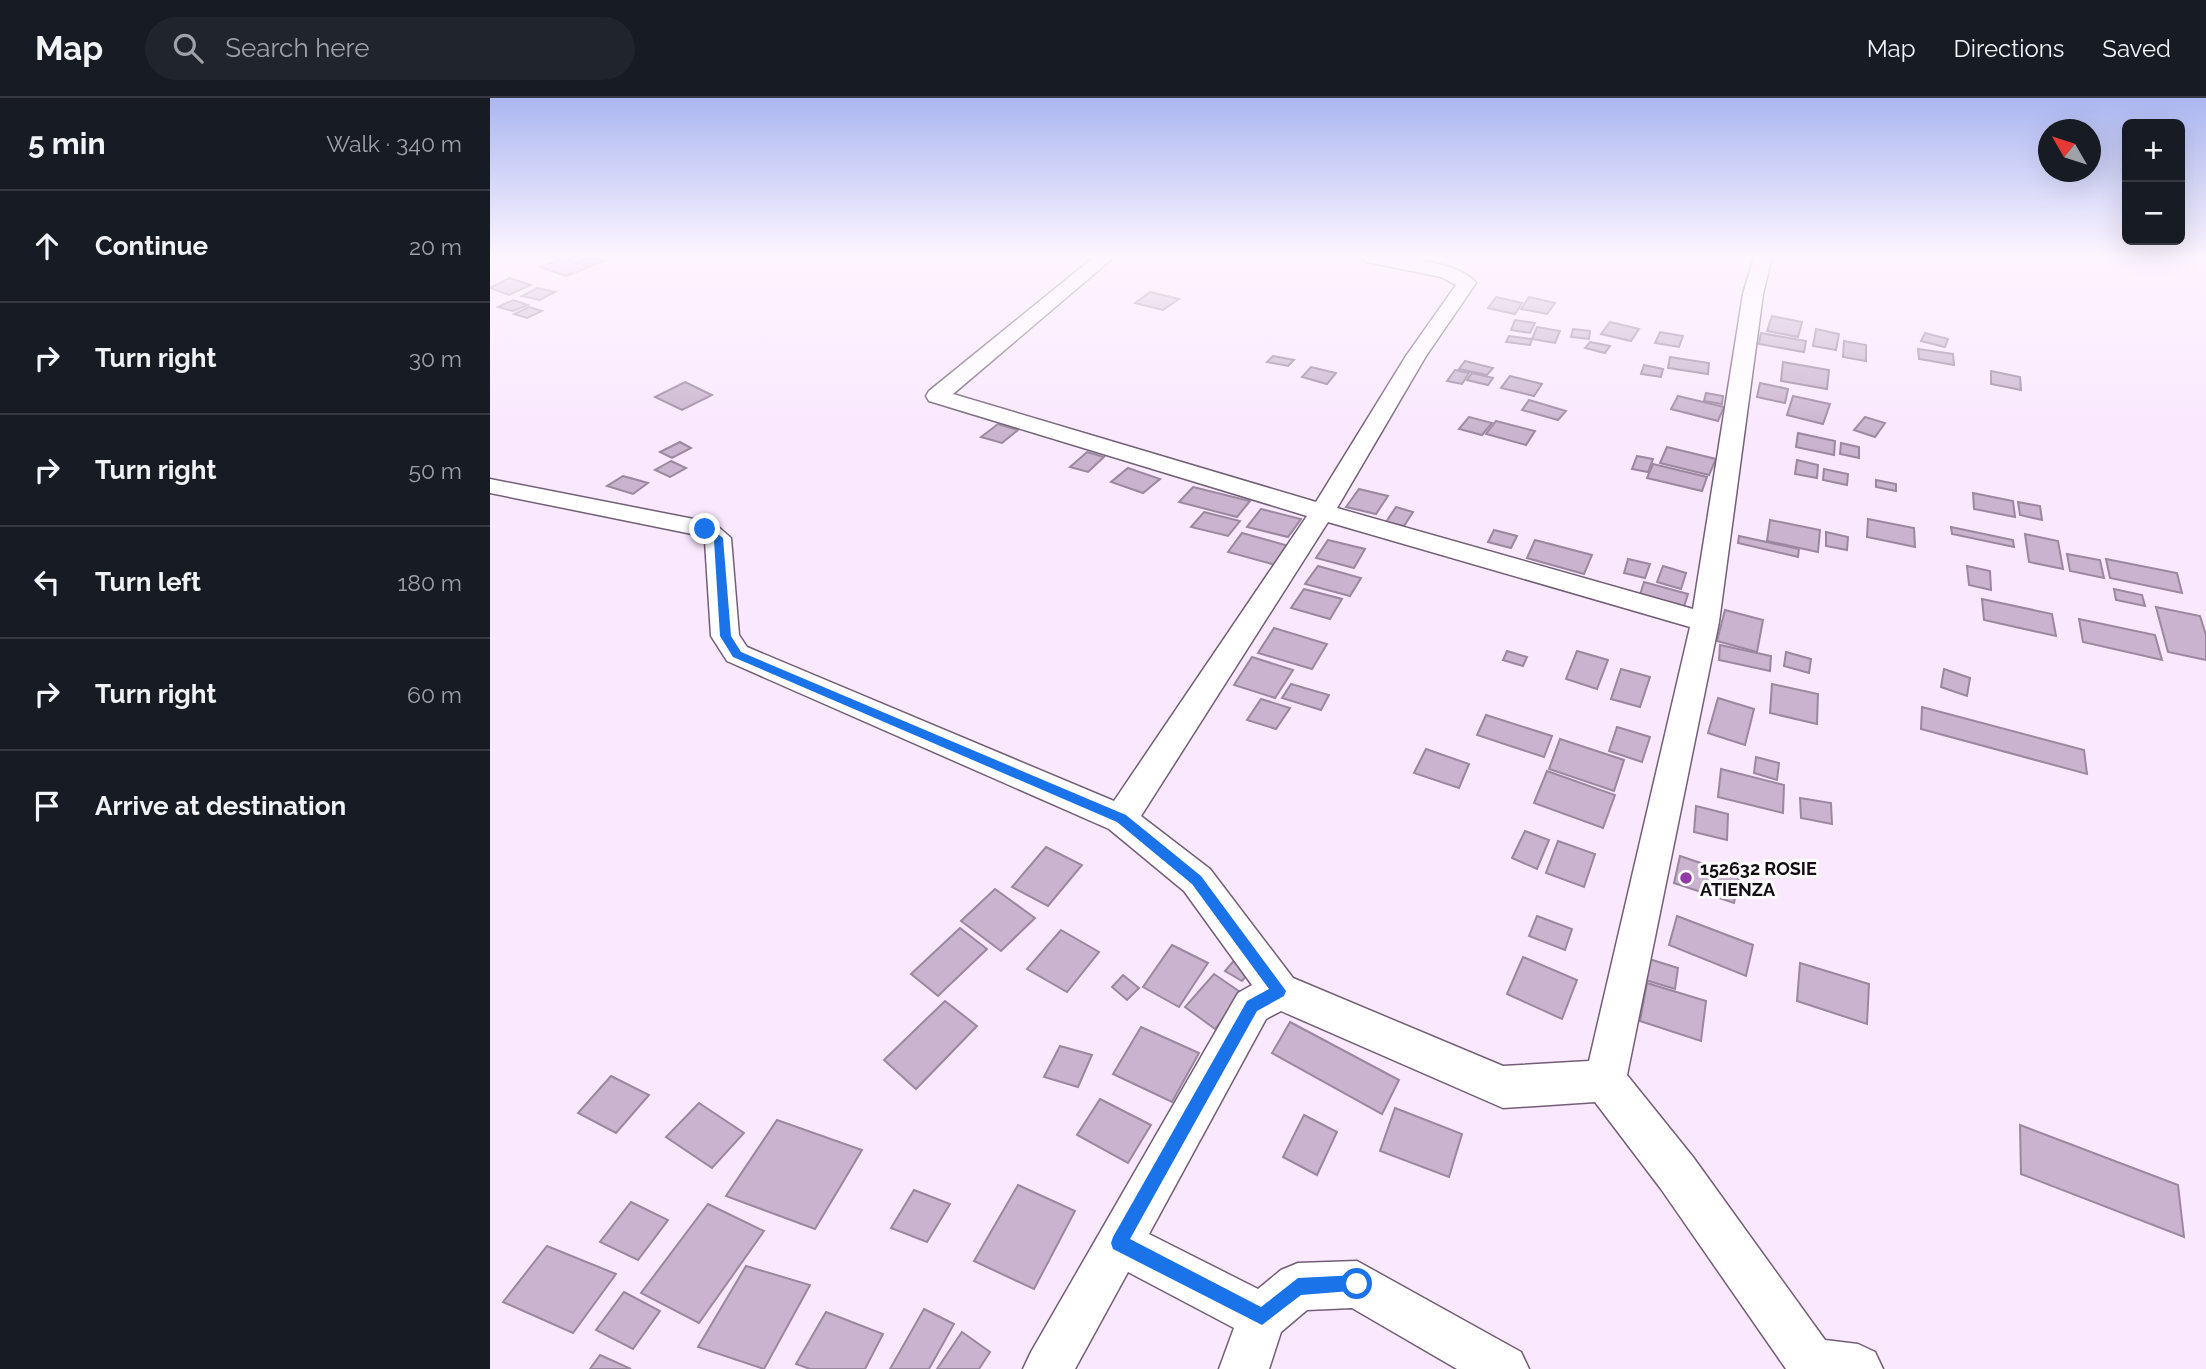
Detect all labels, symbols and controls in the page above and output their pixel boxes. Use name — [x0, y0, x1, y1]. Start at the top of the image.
search box — [145, 17, 635, 80]
text: Map — [35, 29, 103, 68]
icon: search — [169, 29, 207, 67]
text: Search here — [225, 33, 370, 63]
text: Map — [1867, 34, 1916, 63]
text: Directions — [1954, 34, 2064, 63]
text: Saved — [2102, 34, 2171, 63]
north arrow — [2038, 119, 2101, 182]
map controls — [2122, 119, 2185, 245]
button: + — [2122, 119, 2185, 182]
text: 5 min — [28, 126, 106, 161]
text: Walk · 340 m — [326, 130, 462, 157]
button: − — [2122, 182, 2185, 245]
icon: ahead — [28, 227, 66, 265]
text: Continue — [95, 231, 208, 261]
text: 20 m — [409, 233, 462, 260]
icon: right — [28, 339, 66, 377]
text: Turn right — [95, 343, 216, 373]
text: 30 m — [409, 345, 462, 372]
icon: right — [28, 451, 66, 489]
text: Turn right — [95, 455, 216, 485]
text: 50 m — [408, 457, 462, 484]
route end — [689, 513, 720, 544]
icon: left — [28, 563, 66, 601]
text: Turn left — [95, 567, 201, 597]
text: 180 m — [397, 569, 462, 596]
icon: right — [28, 675, 66, 713]
text: Turn right — [95, 679, 216, 709]
text: 60 m — [407, 681, 462, 708]
icon: arrive — [28, 787, 66, 825]
text: Arrive at destination — [95, 791, 346, 821]
place label: 152632 ROSIE ATIENZA — [1700, 858, 1817, 900]
marker: 152632 ROSIE ATIENZA — [1678, 870, 1694, 886]
route start — [1341, 1268, 1372, 1299]

